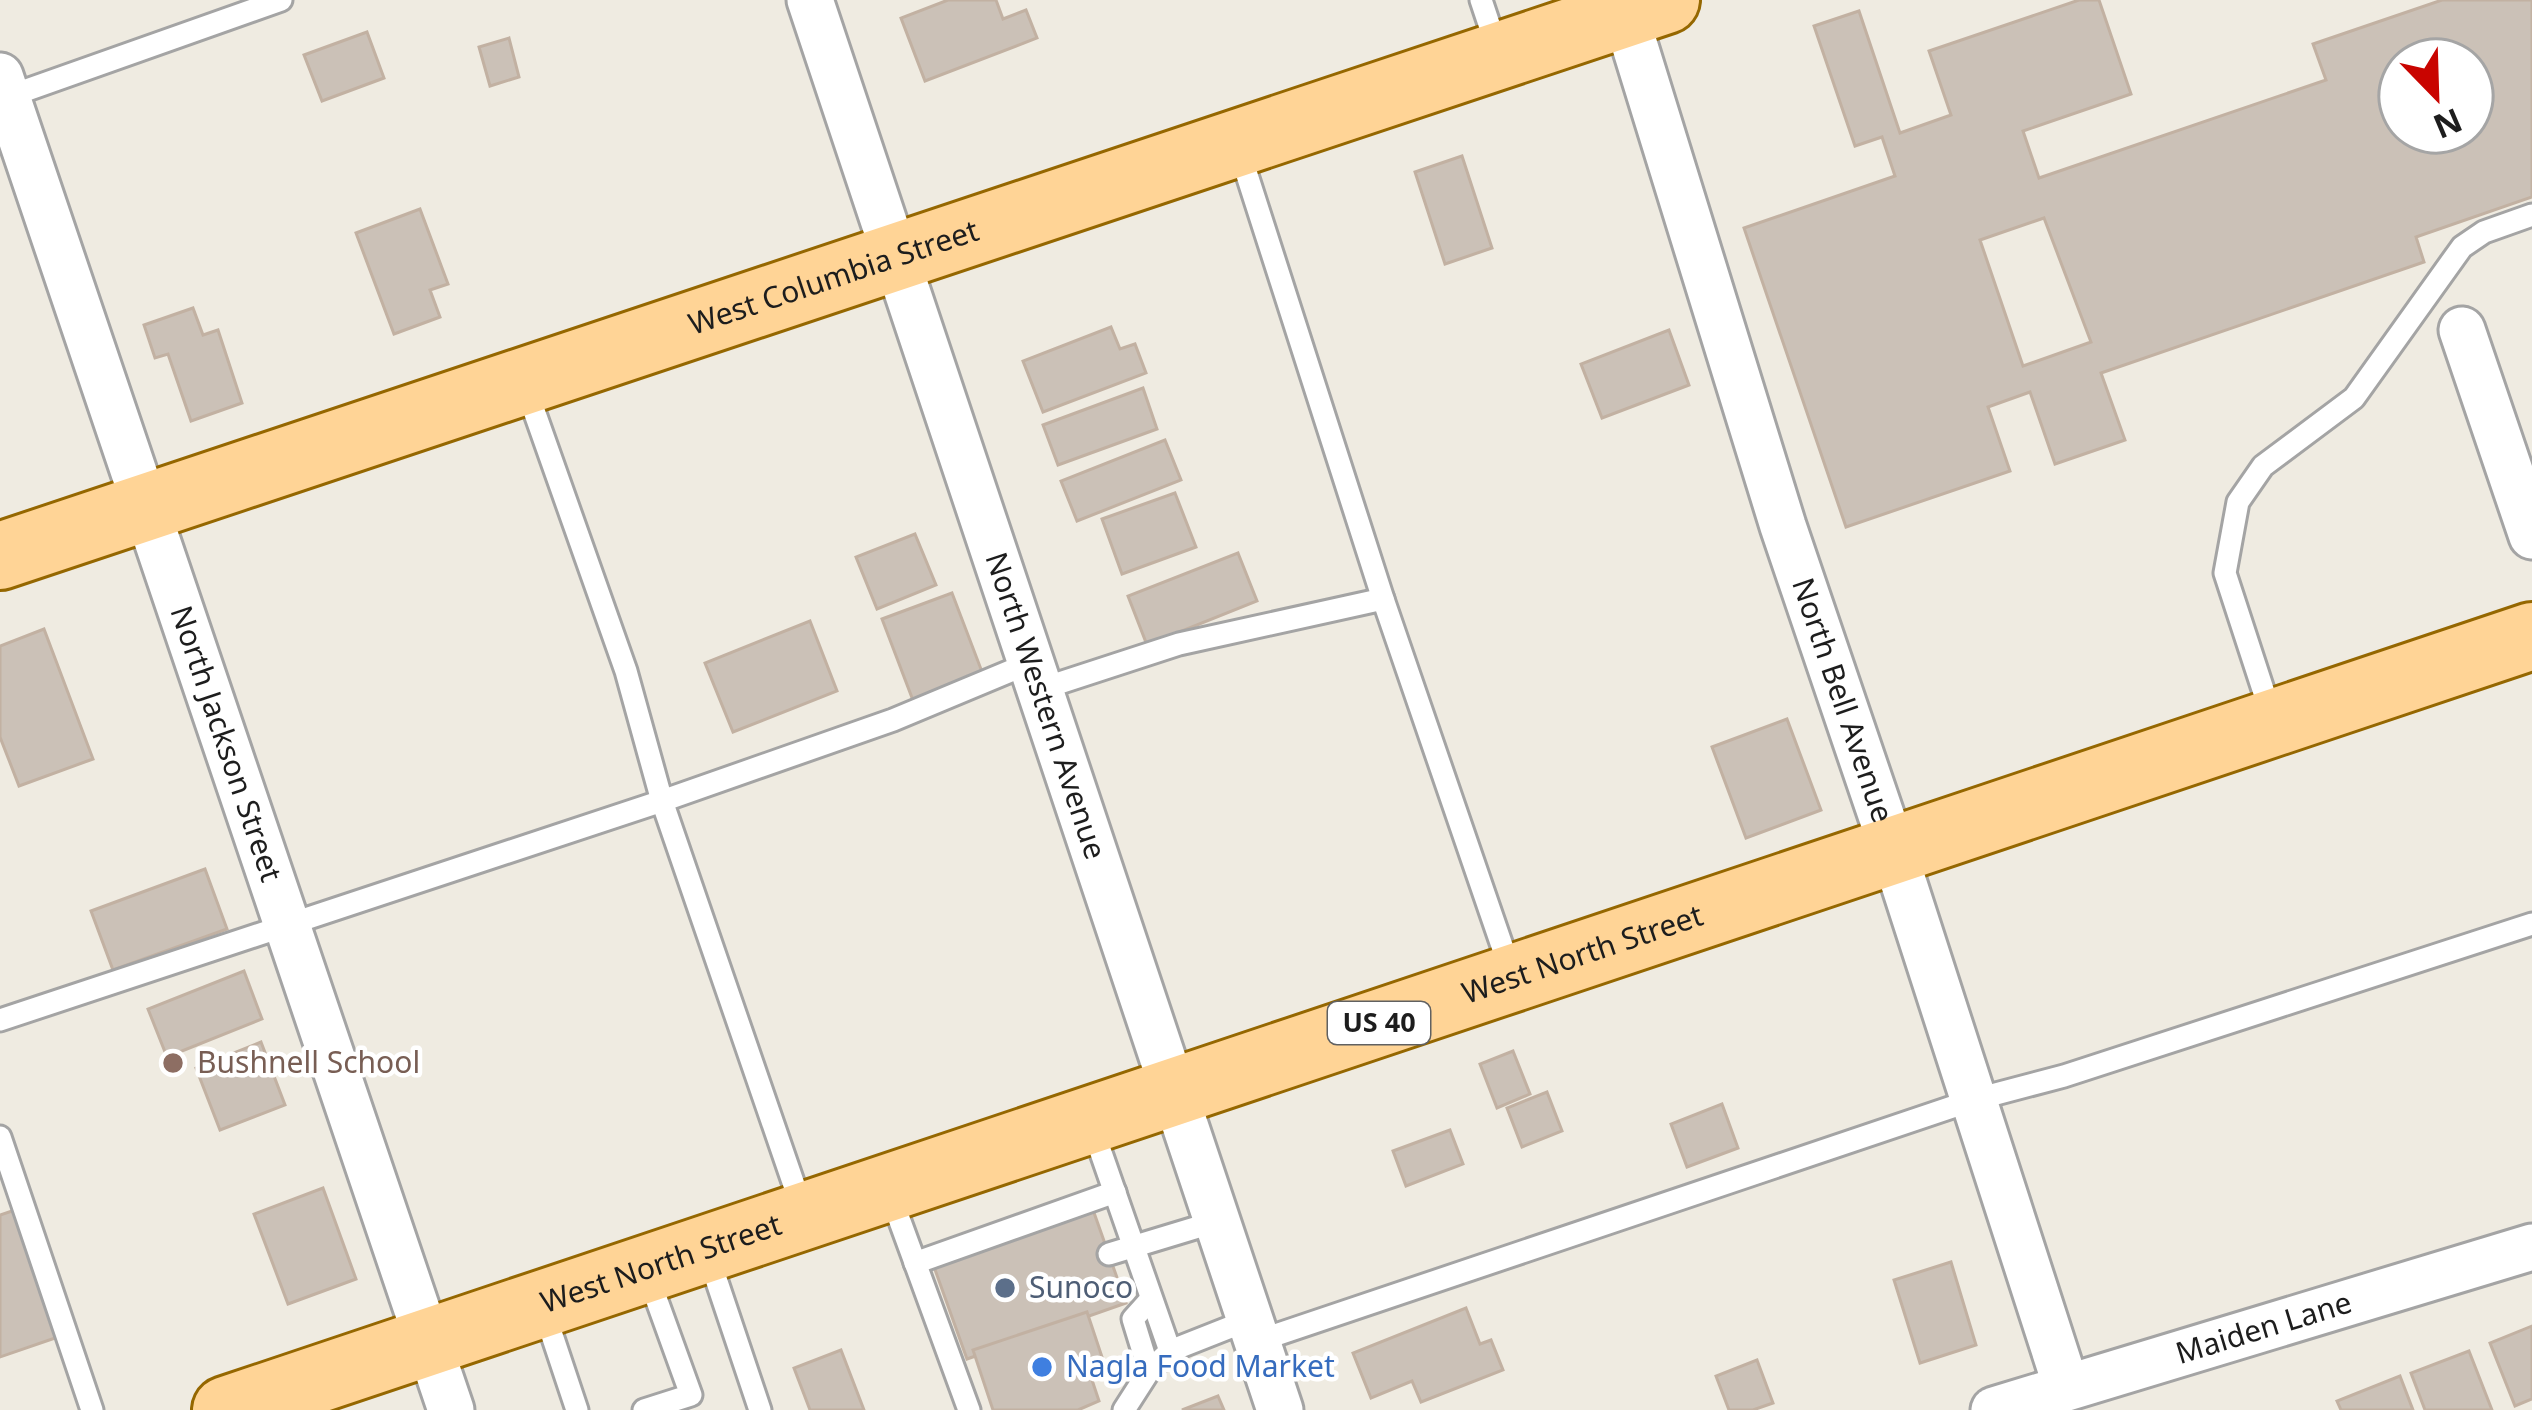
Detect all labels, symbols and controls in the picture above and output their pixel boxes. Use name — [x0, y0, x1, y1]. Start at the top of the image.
north arrow — [2376, 36, 2496, 156]
text: N — [2427, 98, 2469, 150]
street label: West Columbia Street — [683, 209, 984, 344]
street label: North Western Avenue — [976, 547, 1117, 864]
street label: North Bell Avenue — [1783, 572, 1904, 828]
street label: North Jackson Street — [162, 600, 293, 887]
street label: West North Street — [1456, 894, 1708, 1013]
road number: US 40 — [1328, 1002, 1430, 1044]
place label: Bushnell School — [197, 1041, 420, 1082]
marker: Bushnell School — [160, 1050, 186, 1076]
street label: West North Street — [535, 1203, 787, 1322]
place label: Sunoco — [1029, 1266, 1133, 1307]
marker: Sunoco — [992, 1275, 1018, 1301]
street label: Maiden Lane — [2171, 1281, 2356, 1373]
place label: Nagla Food Market — [1066, 1345, 1335, 1386]
marker: Nagla Food Market — [1029, 1354, 1055, 1380]

